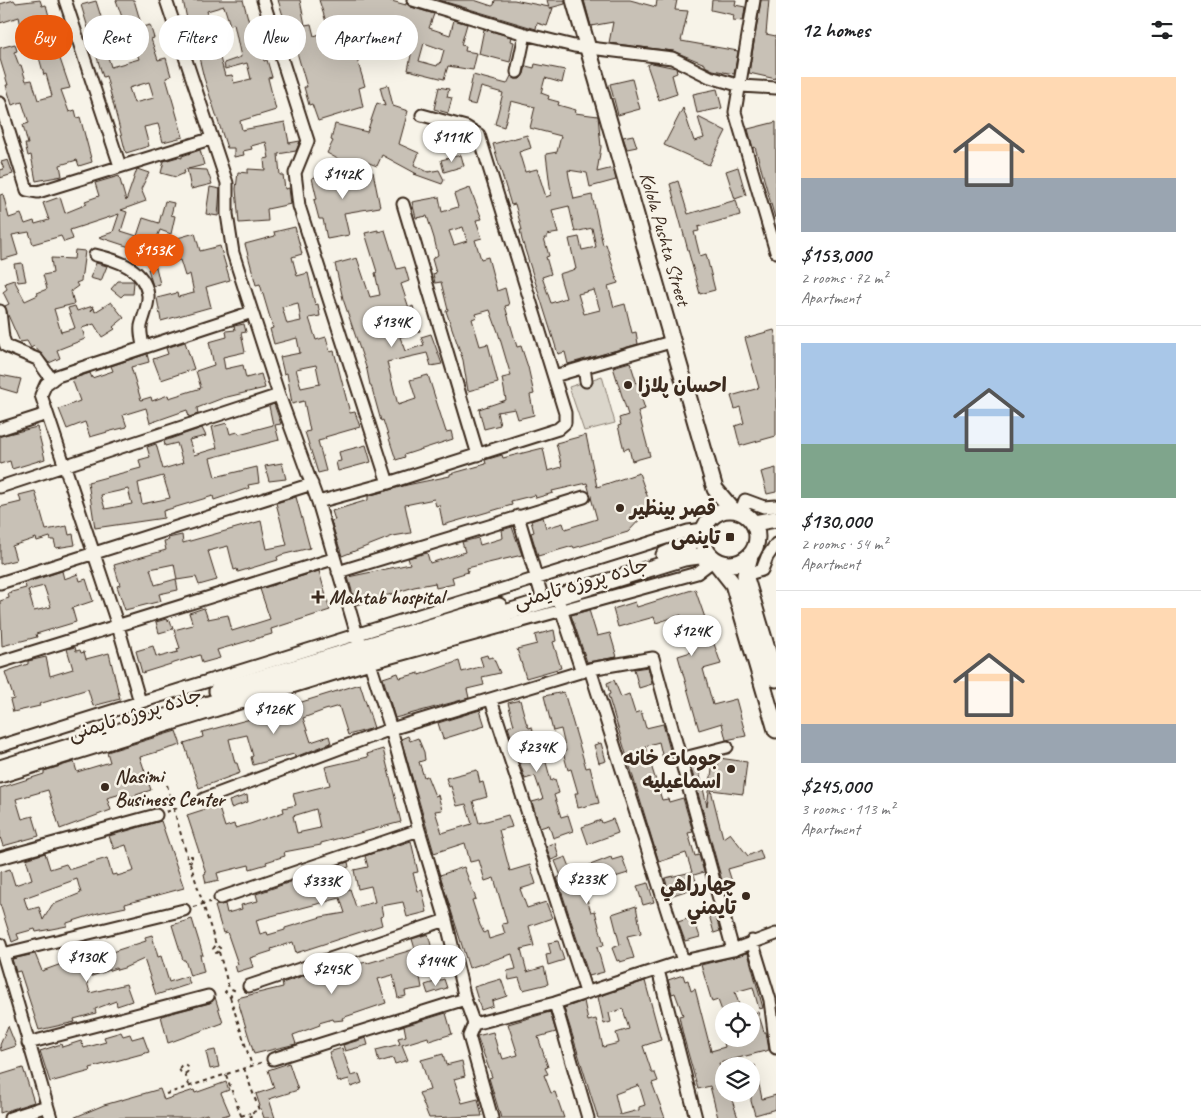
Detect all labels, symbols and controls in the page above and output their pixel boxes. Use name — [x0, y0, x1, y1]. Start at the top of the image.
chip: Buy — [15, 15, 73, 60]
chip: Rent — [83, 15, 149, 60]
chip: Filters — [159, 15, 234, 60]
chip: New — [244, 15, 306, 60]
chip: Apartment — [316, 15, 418, 60]
icon: filters — [1148, 16, 1176, 44]
text: 12 homes — [801, 17, 870, 43]
icon: home — [944, 110, 1034, 200]
pin: $111K — [417, 120, 487, 163]
text: $111K — [434, 127, 470, 147]
pin: $142K — [308, 158, 378, 200]
text: $142K — [325, 164, 361, 184]
street label: Kolola Pushta Street — [634, 169, 697, 311]
pin: $153K — [119, 234, 189, 276]
text: $153K — [136, 240, 172, 260]
text: $153,000 — [801, 242, 871, 268]
text: 2 rooms · 72 m² — [801, 268, 887, 288]
text: Apartment — [801, 288, 860, 308]
pin: $134K — [357, 306, 427, 348]
text: $134K — [374, 312, 410, 332]
place label: احسان پلازا — [638, 373, 727, 398]
icon: home — [944, 375, 1034, 465]
marker: احسان پلازا — [622, 379, 634, 391]
place label: قصر بینظیر — [628, 496, 716, 521]
marker: قصر بینظیر — [614, 502, 626, 514]
text: $130,000 — [801, 508, 871, 534]
place label: تاینمی — [671, 525, 721, 550]
marker: تاینمی — [724, 531, 736, 543]
text: 2 rooms · 54 m² — [801, 534, 887, 554]
street label: جاده پروژه تایمنی — [511, 552, 651, 614]
text: Apartment — [801, 554, 860, 574]
place label: Mahtab hospital — [329, 585, 447, 610]
marker: Mahtab hospital — [311, 590, 325, 604]
pin: $124K — [657, 614, 727, 657]
text: $124K — [674, 621, 710, 641]
icon: home — [944, 640, 1034, 730]
street label: جاده پروژه تایمنی — [65, 682, 205, 746]
pin: $126K — [239, 692, 309, 735]
text: $126K — [255, 699, 293, 719]
pin: $234K — [502, 730, 572, 773]
text: $234K — [519, 737, 555, 757]
place label: جومات خانه اسماعيليه — [623, 746, 721, 794]
marker: جومات خانه اسماعيليه — [725, 763, 737, 775]
place label: Nasimi Business Center — [115, 764, 227, 812]
text: $245,000 — [801, 773, 871, 799]
marker: Nasimi Business Center — [99, 781, 111, 793]
text: 3 rooms · 113 m² — [801, 799, 895, 819]
text: Apartment — [801, 819, 860, 839]
pin: $233K — [552, 862, 622, 905]
pin: $333K — [287, 864, 357, 907]
text: $233K — [569, 869, 605, 889]
text: $333K — [304, 871, 340, 891]
place label: چهارراهي تايمني — [660, 872, 737, 925]
marker: چهارراهي تايمني — [740, 890, 752, 902]
pin: $130K — [52, 940, 122, 983]
pin: $144K — [401, 944, 471, 987]
text: $130K — [69, 947, 105, 967]
text: $144K — [418, 951, 454, 971]
pin: $245K — [297, 952, 367, 995]
text: $245K — [314, 959, 350, 979]
map controls — [715, 1002, 760, 1102]
button: locate — [715, 1002, 760, 1047]
button: layers — [715, 1057, 760, 1102]

